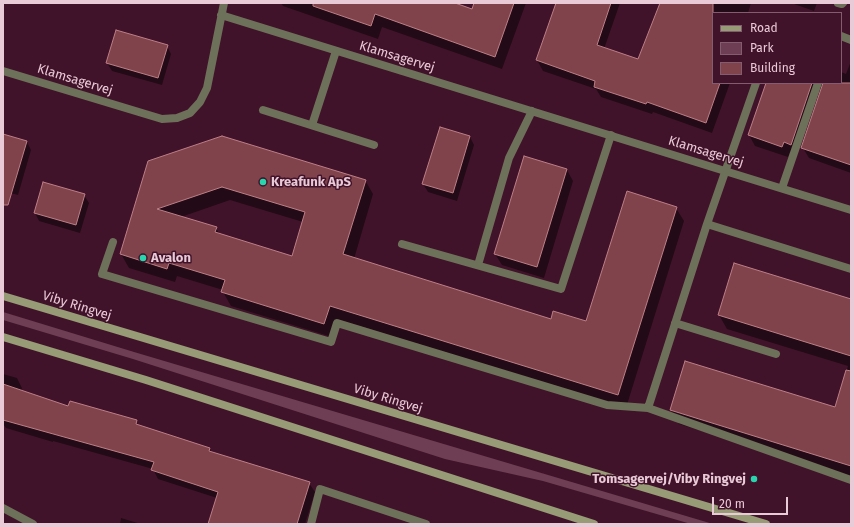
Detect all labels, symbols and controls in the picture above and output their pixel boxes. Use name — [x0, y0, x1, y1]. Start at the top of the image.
legend — [712, 12, 842, 84]
text: Road — [750, 21, 778, 35]
street label: Klamsagervej — [357, 38, 437, 76]
text: Park — [750, 41, 774, 55]
street label: Klamsagervej — [35, 61, 115, 99]
text: Building — [750, 61, 795, 75]
street label: Klamsagervej — [666, 133, 746, 171]
place label: Kreafunk ApS — [271, 174, 351, 190]
marker: Kreafunk ApS — [258, 177, 268, 187]
place label: Avalon — [151, 250, 191, 266]
marker: Avalon — [138, 253, 148, 263]
street label: Viby Ringvej — [41, 288, 113, 324]
street label: Viby Ringvej — [352, 381, 424, 417]
place label: Tomsagervej/Viby Ringvej — [592, 471, 746, 487]
marker: Tomsagervej/Viby Ringvej — [749, 474, 759, 484]
scale bar — [714, 489, 790, 515]
text: 20 m — [719, 497, 745, 511]

